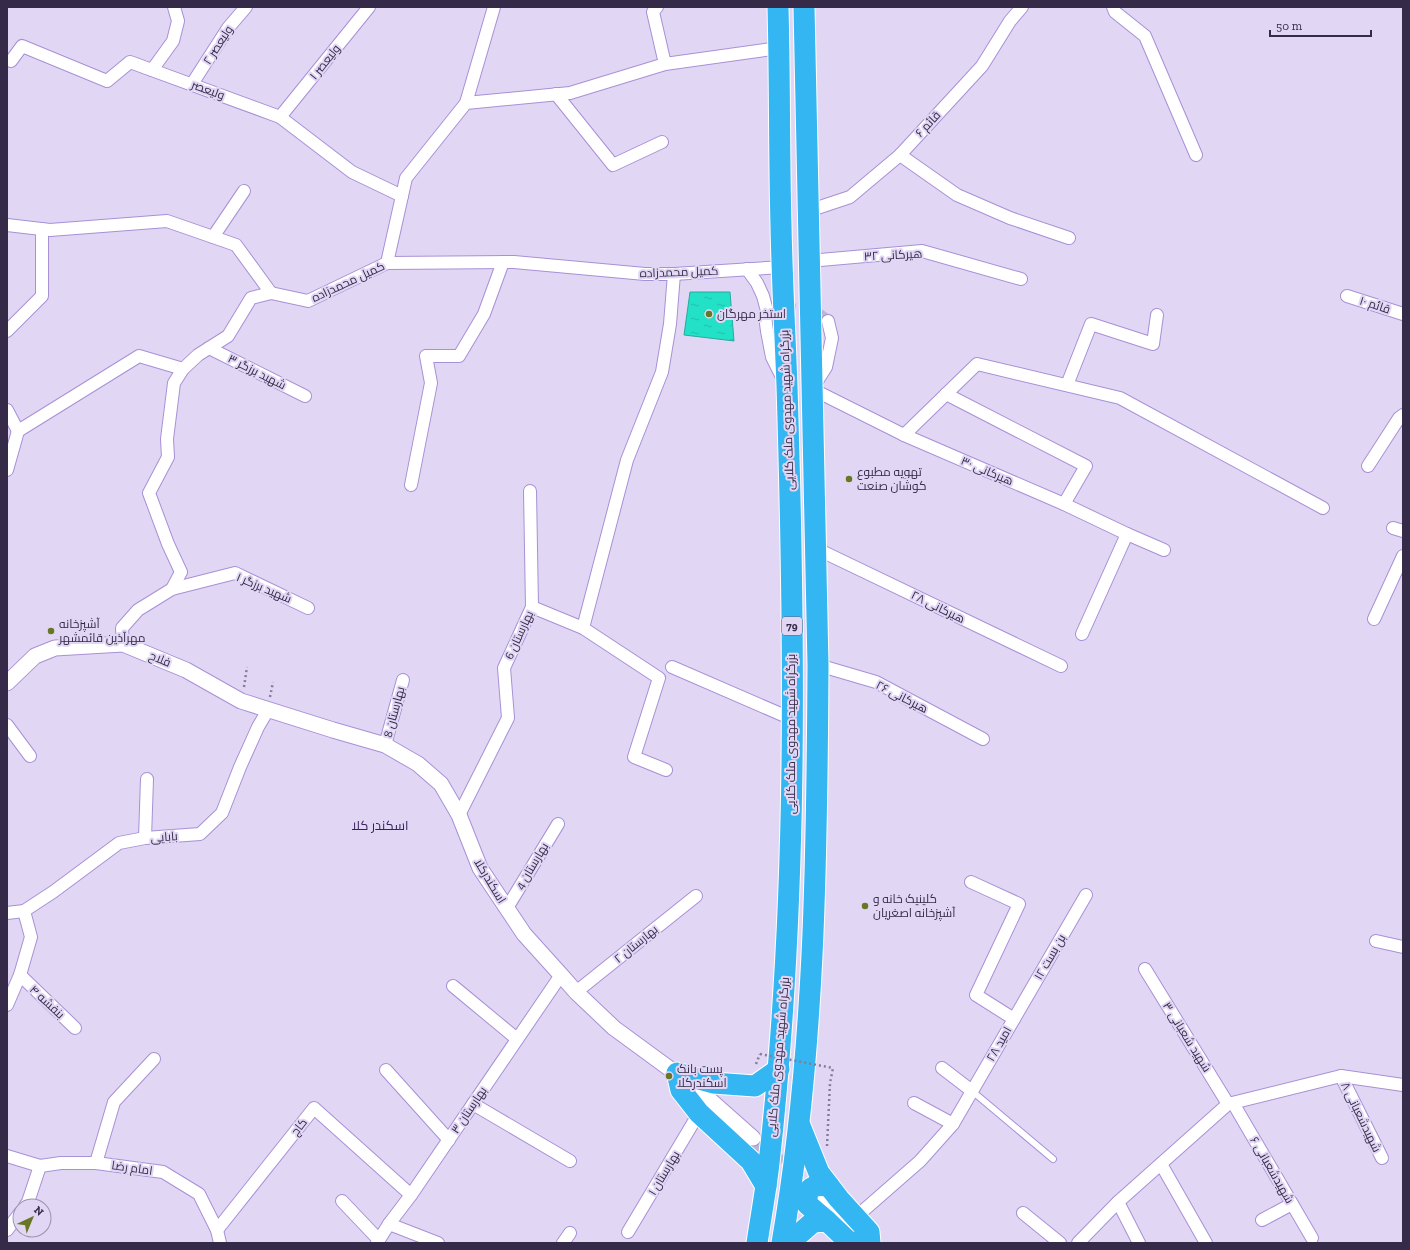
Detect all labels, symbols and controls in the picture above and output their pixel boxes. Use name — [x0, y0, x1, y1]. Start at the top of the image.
scale bar — [1270, 12, 1371, 38]
text: 50 m — [1276, 19, 1303, 33]
street label: ولیعصر ۲ — [200, 23, 236, 67]
street label: ولیعصر ۱ — [307, 42, 343, 82]
street label: ولیعصر — [188, 77, 227, 102]
street label: قائم ۶ — [913, 108, 944, 141]
street label: هیرکانی ۳۲ — [863, 246, 923, 264]
street label: کمیل محمدزاده — [309, 259, 387, 305]
street label: کمیل محمدزاده — [639, 264, 719, 280]
street label: قائم ۱۰ — [1358, 293, 1392, 317]
place label: استخر مهرگان — [717, 307, 786, 321]
marker: استخر مهرگان — [704, 309, 714, 319]
street label: بزرگراه شهید مهدوی ملک کلایی — [777, 330, 797, 490]
street label: شهید برزگر ۳ — [226, 351, 288, 393]
street label: هیرکانی ۳۰ — [959, 454, 1015, 488]
place label: تهویه مطبوع کوشان صنعت — [857, 465, 926, 493]
marker: تهویه مطبوع کوشان صنعت — [844, 474, 854, 484]
street label: شهید برزگر ۱ — [234, 570, 294, 606]
street label: هیرکانی ۲۸ — [909, 588, 967, 626]
street label: بهارستان 6 — [502, 609, 536, 661]
place label: آشپزخانه مهرآذین قائمشهر — [58, 617, 146, 645]
road number: 79 — [782, 617, 802, 635]
marker: آشپزخانه مهرآذین قائمشهر — [46, 626, 56, 636]
street label: فلاح — [147, 648, 173, 671]
street label: بزرگراه شهید مهدوی ملک کلایی — [784, 654, 798, 814]
street label: هیرکانی ۲۶ — [874, 678, 930, 716]
street label: بهارستان 8 — [381, 685, 407, 739]
district label: اسکندر کلا — [352, 818, 408, 833]
street label: بابایی — [150, 829, 178, 845]
street label: بهارستان 4 — [513, 840, 551, 892]
street label: اسکندرکلا — [471, 856, 509, 906]
place label: کلینیک خانه و آشپزخانه اصغریان — [873, 892, 956, 922]
marker: کلینیک خانه و آشپزخانه اصغریان — [860, 901, 870, 911]
street label: بهارستان ۲ — [611, 922, 661, 966]
street label: بن بست ۱۲ — [1031, 932, 1069, 982]
street label: بزرگراه شهید مهدوی ملک کلایی — [764, 976, 792, 1138]
street label: بنفشه ۴ — [27, 982, 67, 1022]
street label: شهید شعبانی ۳ — [1160, 999, 1214, 1075]
street label: امید ۲۸ — [984, 1024, 1014, 1064]
place label: پست بانک اسکندرکلا — [677, 1062, 727, 1090]
marker: پست بانک اسکندرکلا — [664, 1071, 674, 1081]
street label: شهیدشعبانی ۸ — [1338, 1080, 1384, 1154]
street label: بهارستان ۳ — [448, 1084, 490, 1136]
street label: کاج — [288, 1116, 311, 1139]
street label: شهیدشعبانی ۶ — [1247, 1134, 1297, 1206]
street label: بهارستان ۱ — [645, 1148, 683, 1198]
street label: امام رضا — [110, 1158, 153, 1179]
north arrow — [12, 1198, 52, 1238]
text: N — [31, 1204, 47, 1219]

